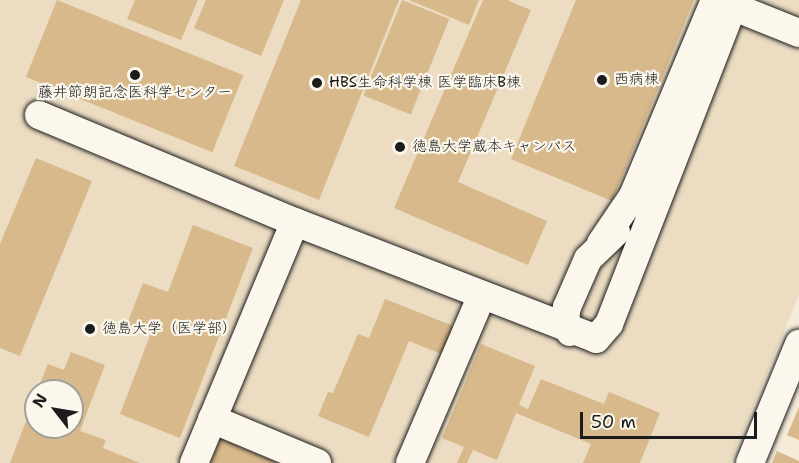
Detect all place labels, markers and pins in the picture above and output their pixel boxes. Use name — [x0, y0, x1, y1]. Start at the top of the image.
marker: 藤井節朗記念医科学センター — [128, 68, 142, 82]
place label: 西病棟 — [614, 71, 659, 89]
marker: 西病棟 — [595, 73, 609, 87]
place label: HBS生命科学棟 医学臨床B棟 — [329, 74, 521, 92]
marker: HBS生命科学棟 医学臨床B棟 — [310, 76, 324, 90]
place label: 藤井節朗記念医科学センター — [38, 84, 232, 102]
place label: 徳島大学蔵本キャンパス — [412, 138, 577, 156]
marker: 徳島大学蔵本キャンパス — [393, 140, 407, 154]
place label: 徳島大学（医学部） — [102, 320, 237, 338]
marker: 徳島大学（医学部） — [83, 322, 97, 336]

